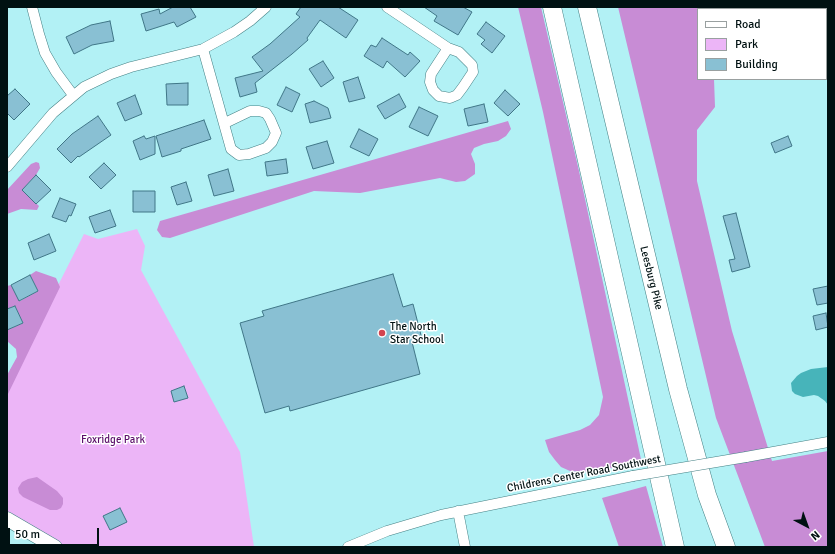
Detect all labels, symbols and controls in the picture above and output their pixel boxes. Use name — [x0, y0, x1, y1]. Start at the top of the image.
legend — [697, 8, 827, 80]
text: Road — [735, 17, 761, 32]
text: Park — [735, 37, 758, 52]
text: Building — [735, 57, 778, 72]
street label: Leesburg Pike — [637, 245, 665, 311]
place label: The North Star School — [390, 320, 444, 346]
marker: The North Star School — [377, 328, 387, 338]
park label: Foxridge Park — [81, 433, 145, 447]
street label: Childrens Center Road Southwest — [506, 453, 662, 495]
north arrow — [787, 506, 827, 546]
scale bar — [10, 520, 101, 546]
text: 50 m — [15, 527, 40, 542]
text: N — [808, 528, 822, 543]

